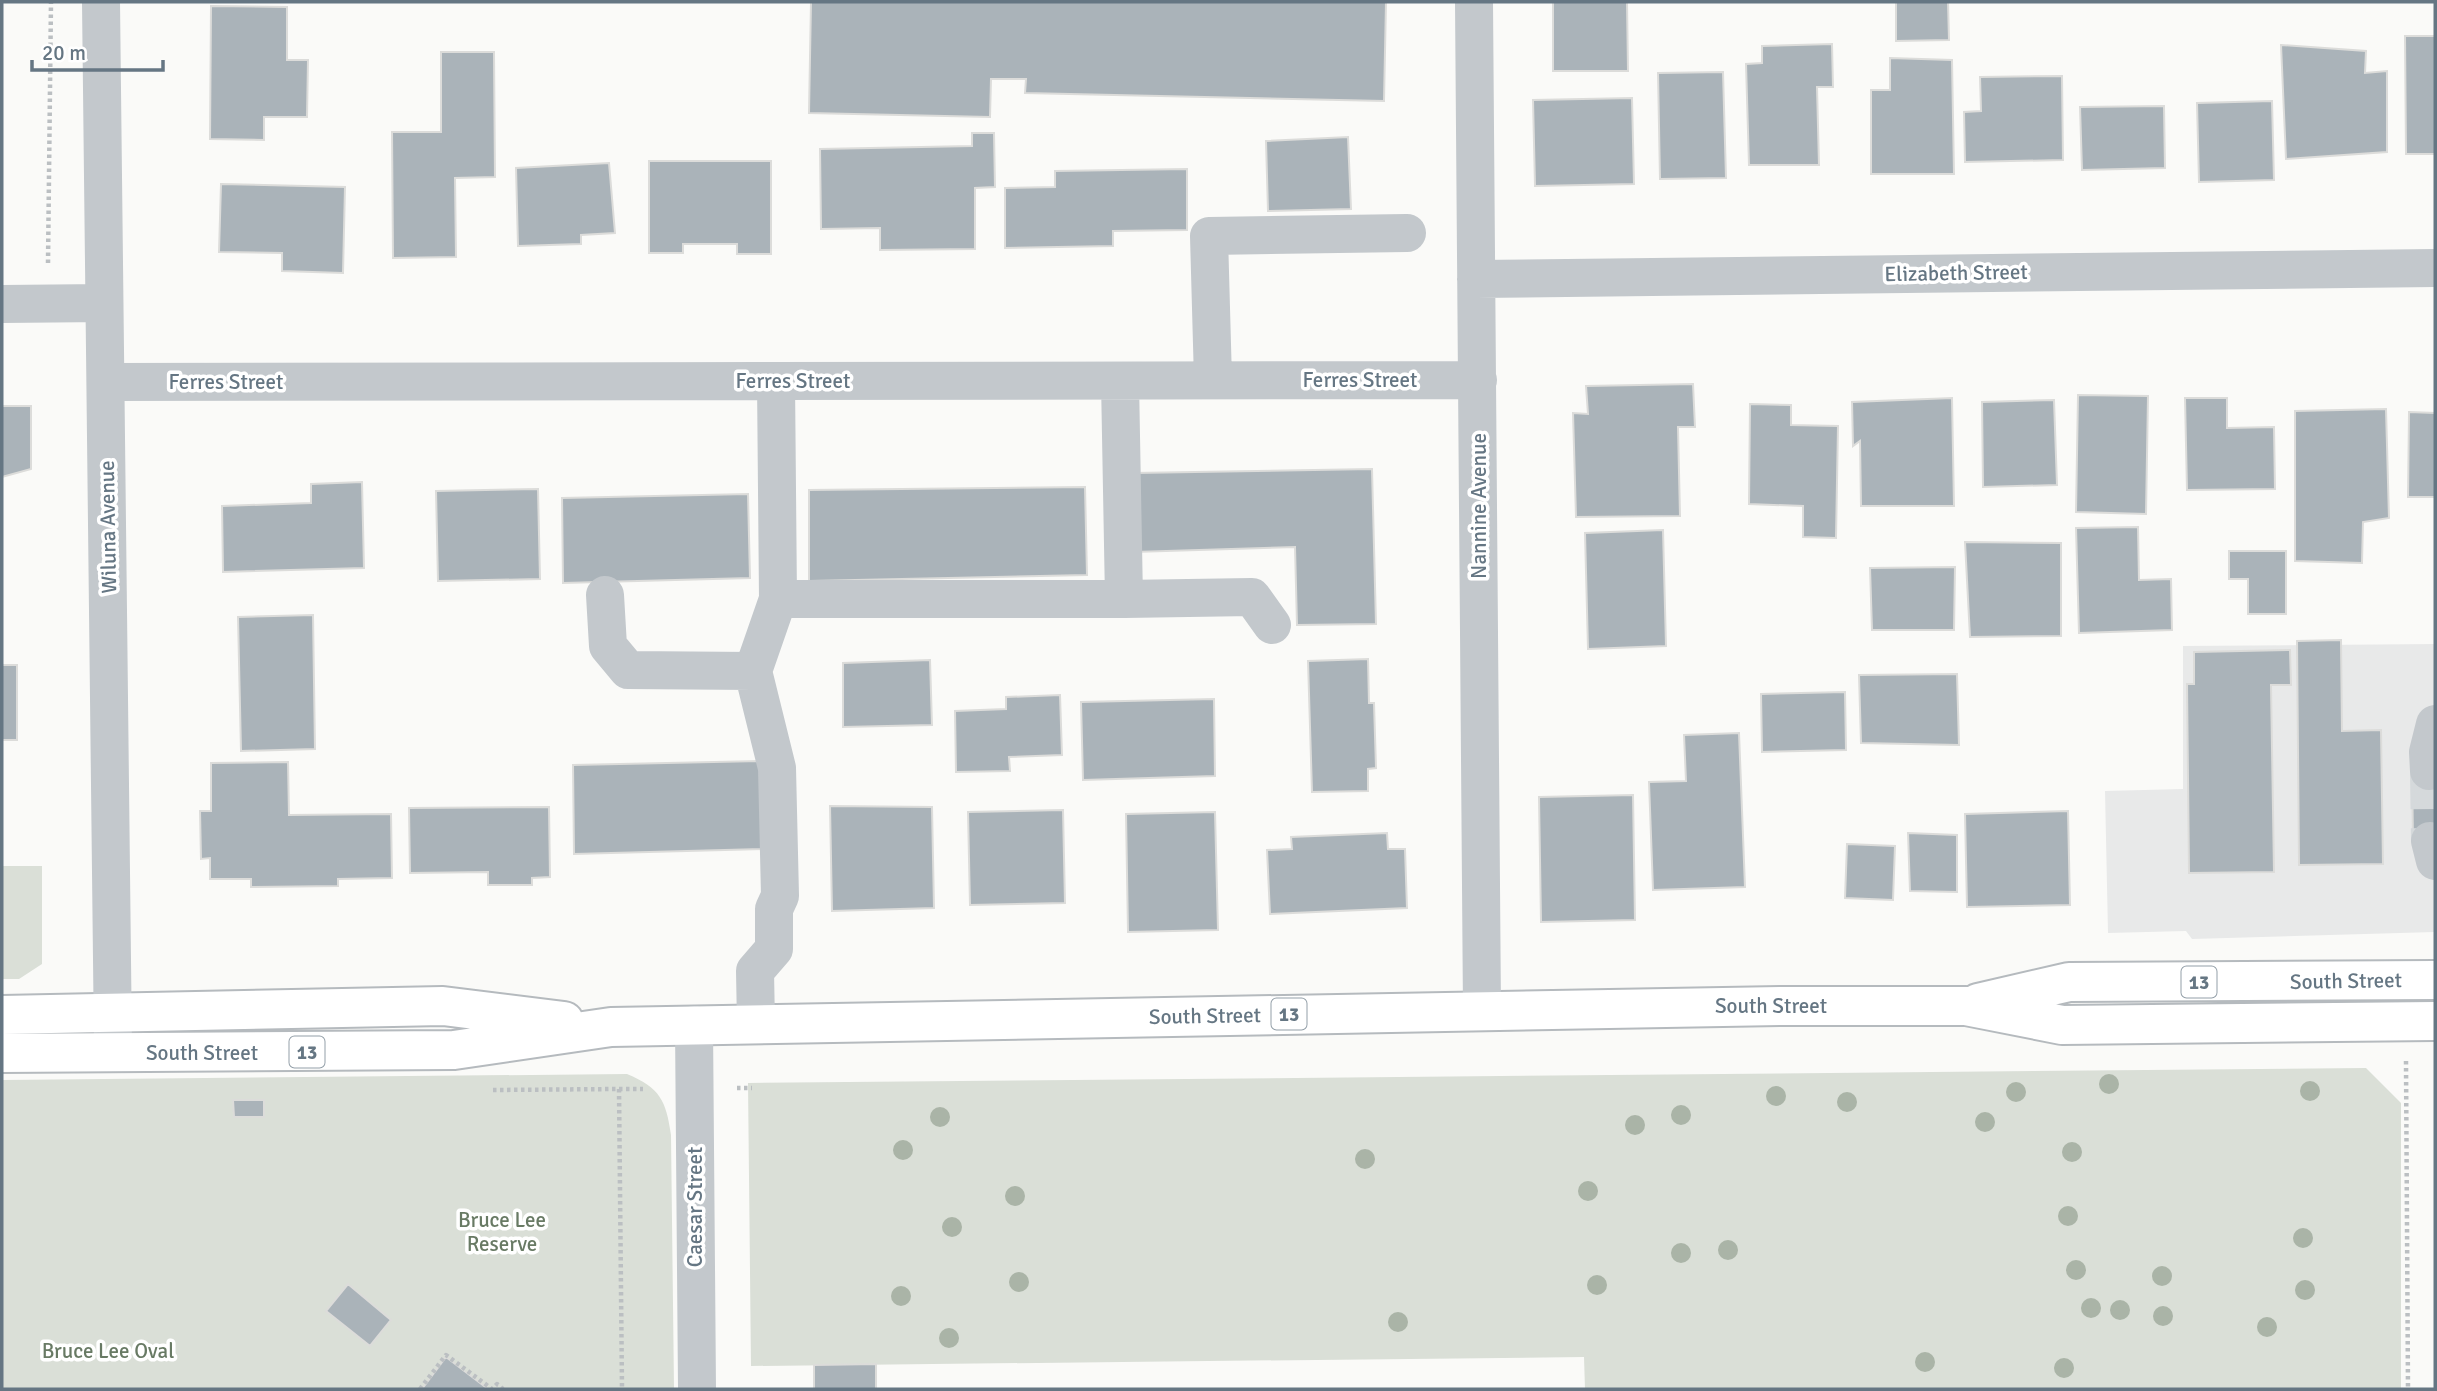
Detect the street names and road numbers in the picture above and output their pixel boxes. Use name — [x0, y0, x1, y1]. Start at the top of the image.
street label: Elizabeth Street — [1884, 259, 2028, 287]
street label: Ferres Street — [1303, 367, 1417, 393]
street label: Ferres Street — [736, 368, 850, 394]
street label: Ferres Street — [169, 369, 283, 395]
street label: Nannine Avenue — [1466, 433, 1492, 579]
street label: Wiluna Avenue — [94, 460, 122, 594]
road number: 13 — [2182, 966, 2216, 998]
street label: South Street — [2290, 967, 2402, 995]
street label: South Street — [1715, 993, 1827, 1019]
road number: 13 — [1272, 998, 1306, 1030]
street label: South Street — [1149, 1002, 1261, 1030]
road number: 13 — [290, 1036, 324, 1068]
street label: South Street — [146, 1040, 258, 1066]
street label: Caesar Street — [682, 1147, 708, 1267]

